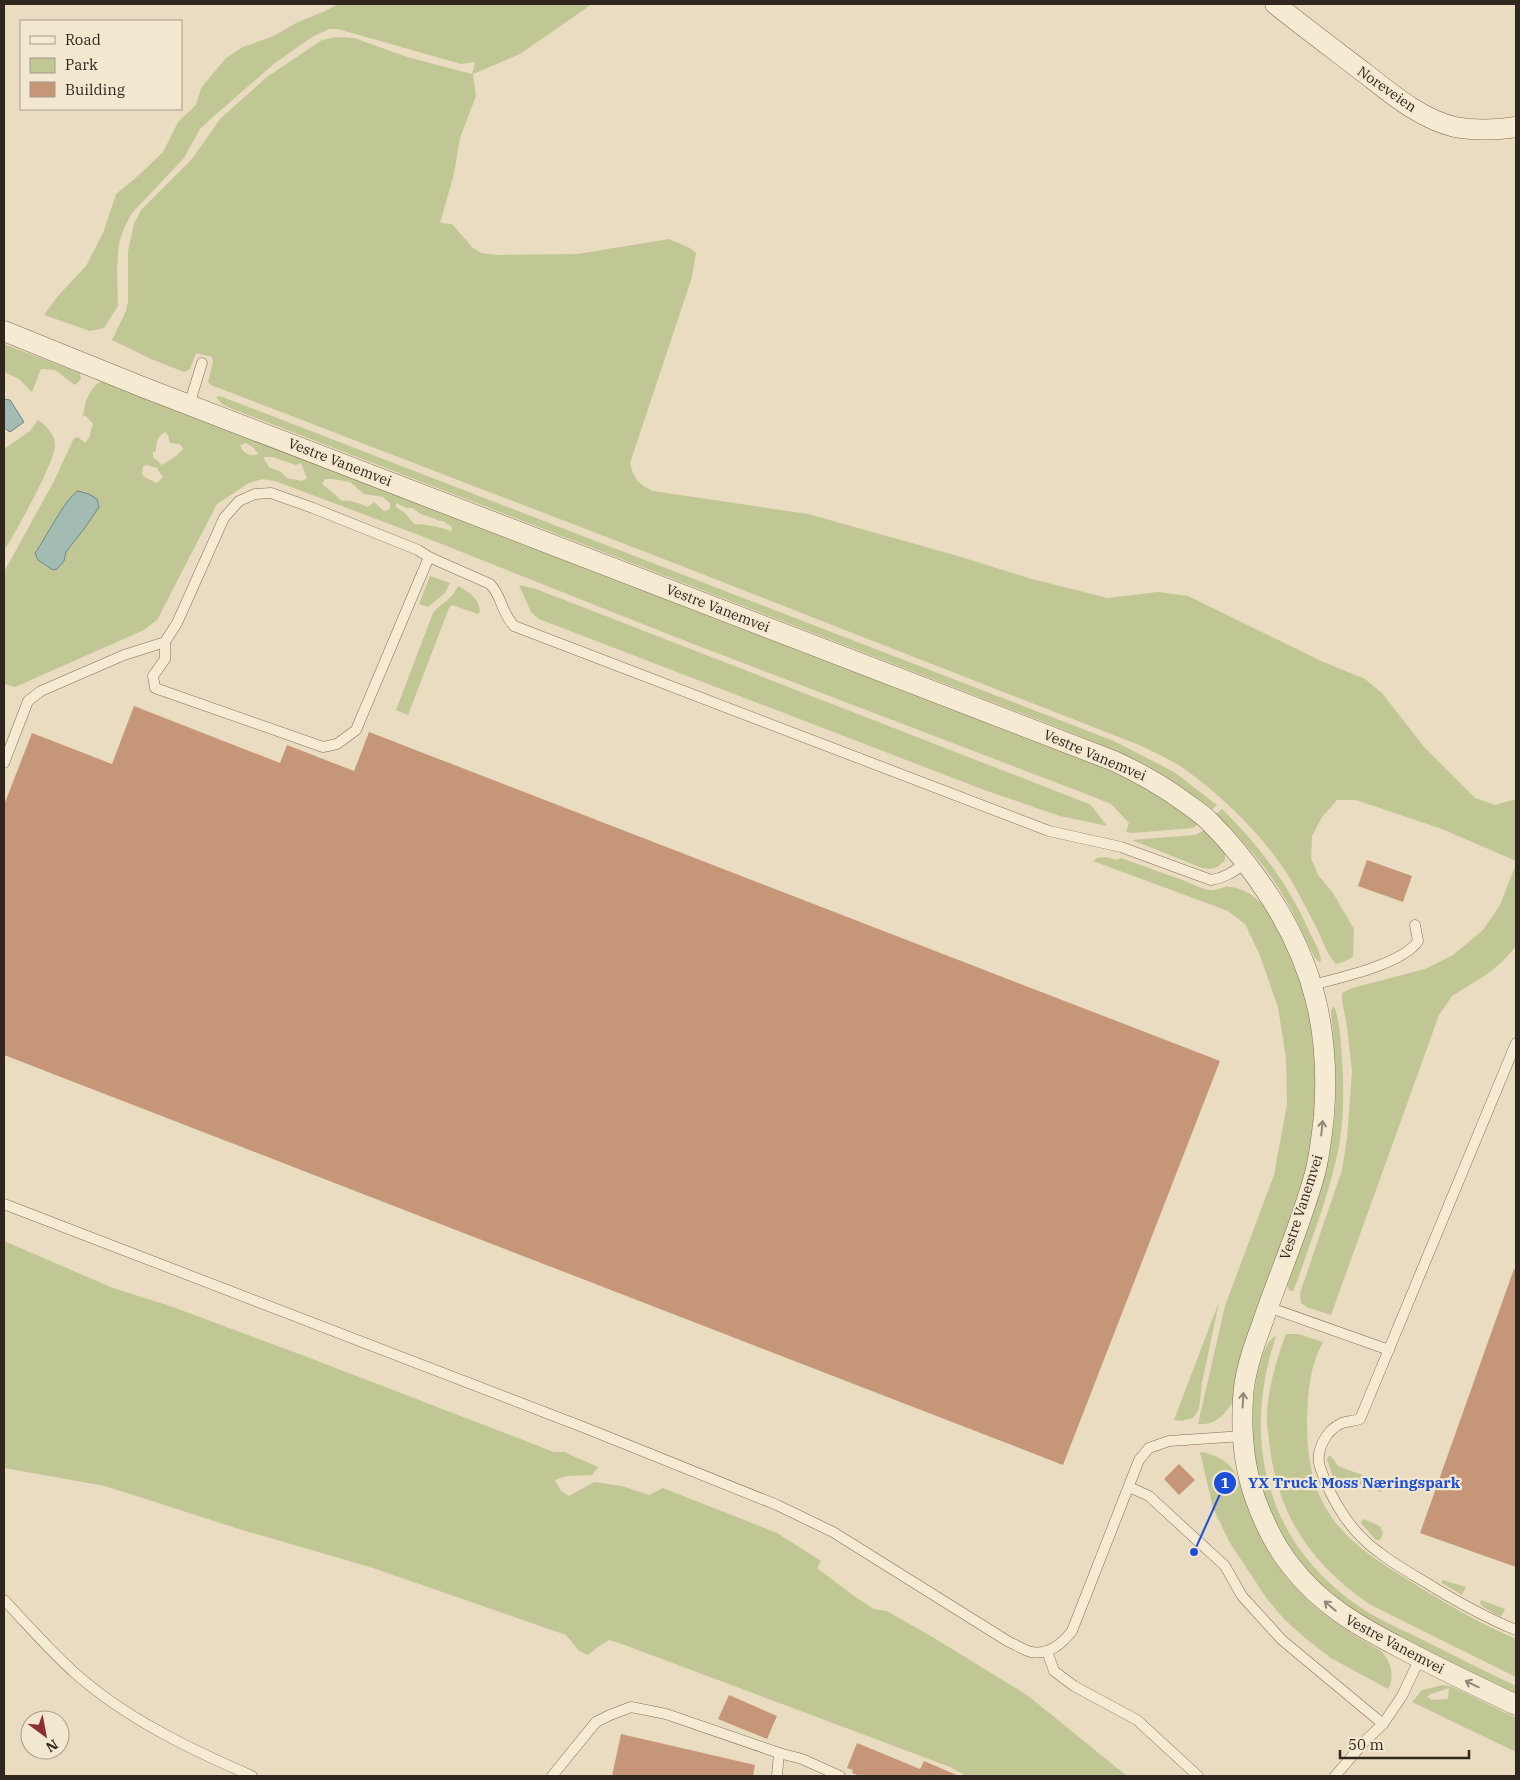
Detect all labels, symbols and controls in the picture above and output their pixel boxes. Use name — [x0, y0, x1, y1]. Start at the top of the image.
legend — [20, 20, 182, 110]
text: Road — [65, 30, 101, 49]
text: Park — [65, 55, 98, 74]
street label: Noreveien — [1354, 62, 1420, 116]
text: Building — [65, 80, 125, 99]
street label: Vestre Vanemvei — [286, 434, 394, 490]
street label: Vestre Vanemvei — [664, 580, 772, 636]
street label: Vestre Vanemvei — [1041, 725, 1149, 785]
one-way arrow — [1318, 1120, 1327, 1136]
street label: Vestre Vanemvei — [1276, 1152, 1326, 1262]
one-way arrow — [1239, 1393, 1248, 1409]
callout: YX Truck Moss Næringspark — [1213, 1468, 1470, 1498]
text: 1 — [1220, 1473, 1230, 1492]
text: YX Truck Moss Næringspark — [1248, 1473, 1461, 1492]
one-way arrow — [1324, 1600, 1337, 1611]
street label: Vestre Vanemvei — [1342, 1610, 1448, 1678]
one-way arrow — [1465, 1679, 1480, 1689]
north arrow — [20, 1710, 70, 1760]
scale bar — [1340, 1728, 1469, 1760]
text: N — [42, 1735, 61, 1757]
text: 50 m — [1348, 1735, 1384, 1754]

